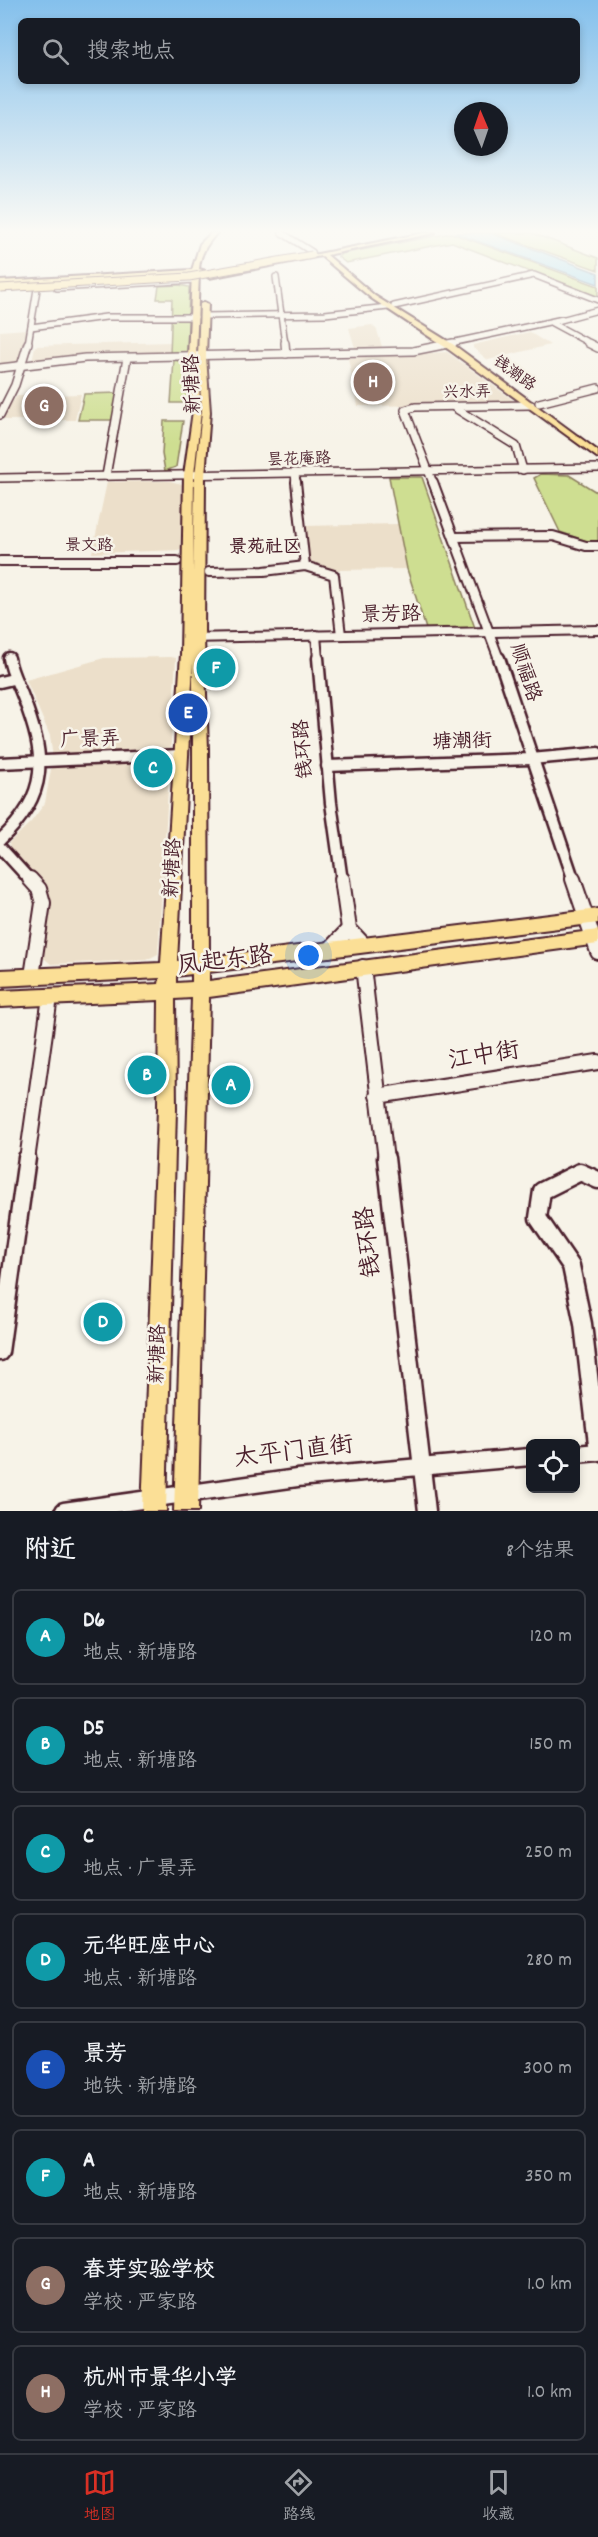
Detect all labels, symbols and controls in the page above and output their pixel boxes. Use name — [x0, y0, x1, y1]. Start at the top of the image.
search box — [18, 18, 580, 84]
icon: search — [39, 35, 72, 68]
text: 搜索地点 — [87, 37, 175, 68]
north arrow — [454, 102, 508, 156]
street label: 钱潮路 — [488, 351, 540, 397]
street label: 新塘路 — [179, 353, 209, 414]
pin: H — [354, 360, 392, 404]
street label: 兴水弄 — [443, 381, 491, 405]
pin: G — [24, 384, 63, 428]
street label: 昙花庵路 — [267, 447, 331, 473]
street label: 景文路 — [65, 535, 113, 558]
district label: 景苑社区 — [229, 536, 301, 561]
street label: 景芳路 — [361, 601, 422, 631]
street label: 顺福路 — [501, 640, 547, 707]
pin: F — [196, 646, 236, 690]
pin: E — [168, 690, 207, 736]
street label: 钱环路 — [288, 717, 322, 780]
street label: 广景弄 — [60, 726, 120, 756]
street label: 塘潮街 — [432, 728, 492, 758]
pin: C — [134, 746, 172, 790]
street label: 新塘路 — [158, 836, 190, 899]
street label: 凤起东路 — [175, 939, 275, 985]
your location — [294, 941, 323, 970]
street label: 江中街 — [446, 1035, 522, 1079]
pin: B — [128, 1052, 166, 1098]
pin: A — [212, 1062, 250, 1108]
street label: 钱环路 — [349, 1204, 391, 1280]
pin: D — [84, 1300, 122, 1344]
street label: 新塘路 — [144, 1323, 174, 1384]
street label: 太平门直街 — [232, 1429, 356, 1477]
map controls — [526, 1439, 580, 1493]
button: locate — [526, 1439, 580, 1493]
text: 附近 — [24, 1533, 76, 1570]
text: 8个结果 — [506, 1538, 574, 1566]
text: D6 — [83, 1606, 105, 1637]
text: A — [40, 1623, 51, 1651]
text: 120 m — [530, 1623, 572, 1651]
text: 地点 · 新塘路 — [83, 1640, 197, 1668]
text: D5 — [83, 1714, 105, 1745]
text: B — [41, 1731, 50, 1759]
text: 150 m — [529, 1731, 572, 1759]
text: 地点 · 新塘路 — [83, 1748, 197, 1776]
text: C — [83, 1822, 94, 1853]
text: C — [41, 1839, 50, 1867]
text: 250 m — [525, 1839, 572, 1867]
text: 地点 · 广景弄 — [83, 1856, 197, 1884]
text: 元华旺座中心 — [83, 1932, 215, 1963]
text: D — [40, 1947, 51, 1975]
text: 280 m — [526, 1947, 572, 1975]
text: 地点 · 新塘路 — [83, 1966, 197, 1994]
text: 景芳 — [83, 2040, 127, 2071]
text: E — [41, 2055, 50, 2083]
text: 300 m — [523, 2055, 572, 2083]
text: 地铁 · 新塘路 — [83, 2074, 197, 2102]
text: A — [83, 2146, 95, 2177]
text: F — [41, 2163, 50, 2191]
text: 350 m — [525, 2163, 572, 2191]
text: 地点 · 新塘路 — [83, 2180, 197, 2208]
text: 春芽实验学校 — [83, 2256, 215, 2287]
text: G — [40, 2271, 51, 2299]
text: 1.0 km — [527, 2271, 572, 2299]
text: 学校 · 严家路 — [83, 2290, 197, 2318]
text: 杭州市景华小学 — [83, 2364, 237, 2395]
text: H — [40, 2379, 51, 2407]
text: 1.0 km — [527, 2379, 572, 2407]
text: 学校 · 严家路 — [83, 2398, 197, 2426]
tab: 地图 — [83, 2466, 116, 2527]
tab: 路线 — [282, 2466, 315, 2527]
tab: 收藏 — [482, 2466, 515, 2527]

